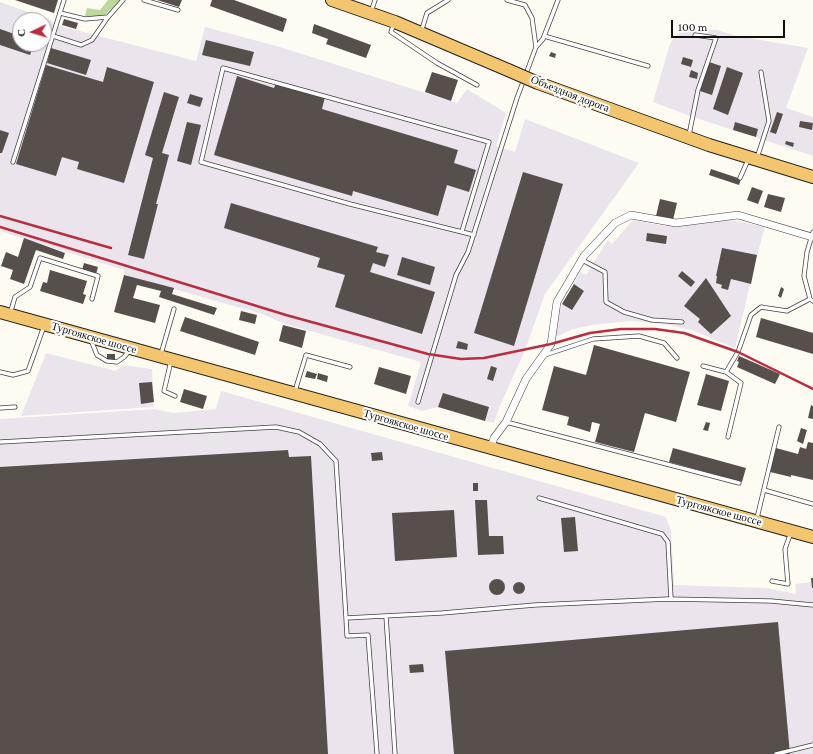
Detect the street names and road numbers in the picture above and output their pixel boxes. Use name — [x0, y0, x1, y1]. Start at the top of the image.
street label: Объездная дорога — [529, 73, 611, 115]
street label: Тургоякское шоссе — [50, 320, 138, 356]
street label: Тургоякское шоссе — [362, 407, 450, 443]
street label: Тургоякское шоссе — [675, 493, 763, 529]

